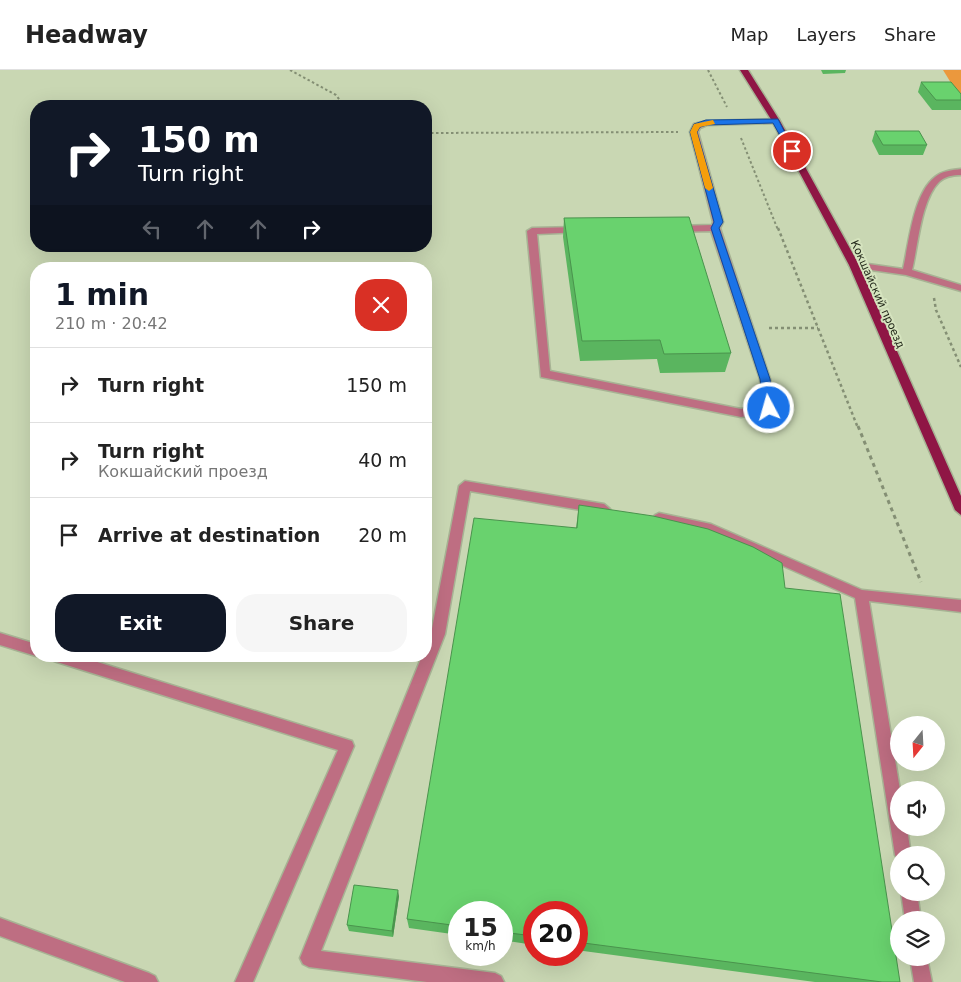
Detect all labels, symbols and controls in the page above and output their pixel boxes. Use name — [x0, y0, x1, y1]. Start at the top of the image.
text: Headway — [25, 21, 148, 49]
text: Map — [730, 24, 768, 45]
text: Layers — [796, 24, 856, 45]
text: Share — [884, 24, 936, 45]
icon: right — [55, 120, 120, 185]
text: 150 m — [138, 120, 260, 160]
pin — [771, 130, 813, 172]
icon: arrive — [778, 137, 806, 165]
text: Turn right — [138, 161, 243, 186]
icon: left — [138, 215, 166, 243]
icon: ahead — [191, 215, 219, 243]
icon: ahead — [244, 215, 272, 243]
icon: right — [297, 215, 325, 243]
street label: Кокшайский проезд — [848, 238, 907, 351]
text: 1 min — [55, 277, 149, 312]
button: close — [355, 279, 407, 331]
text: 210 m · 20:42 — [55, 314, 168, 333]
icon: right — [55, 371, 83, 399]
text: Turn right — [98, 374, 204, 396]
text: 150 m — [346, 374, 407, 396]
position arrow — [742, 381, 794, 433]
text: Turn right — [98, 440, 204, 462]
icon: right — [55, 446, 83, 474]
text: 40 m — [358, 449, 407, 471]
text: Кокшайский проезд — [98, 462, 268, 481]
icon: arrive — [55, 521, 83, 549]
text: Arrive at destination — [98, 524, 320, 546]
text: 20 m — [358, 524, 407, 546]
button: Exit — [55, 594, 226, 652]
button: Share — [236, 594, 407, 652]
north arrow — [890, 716, 945, 771]
map controls — [890, 716, 945, 966]
button: sound — [890, 781, 945, 836]
button: search — [890, 846, 945, 901]
speed limit sign: 20 — [523, 901, 588, 966]
button: layers — [890, 911, 945, 966]
text: 15 — [463, 913, 498, 942]
text: km/h — [465, 939, 496, 953]

